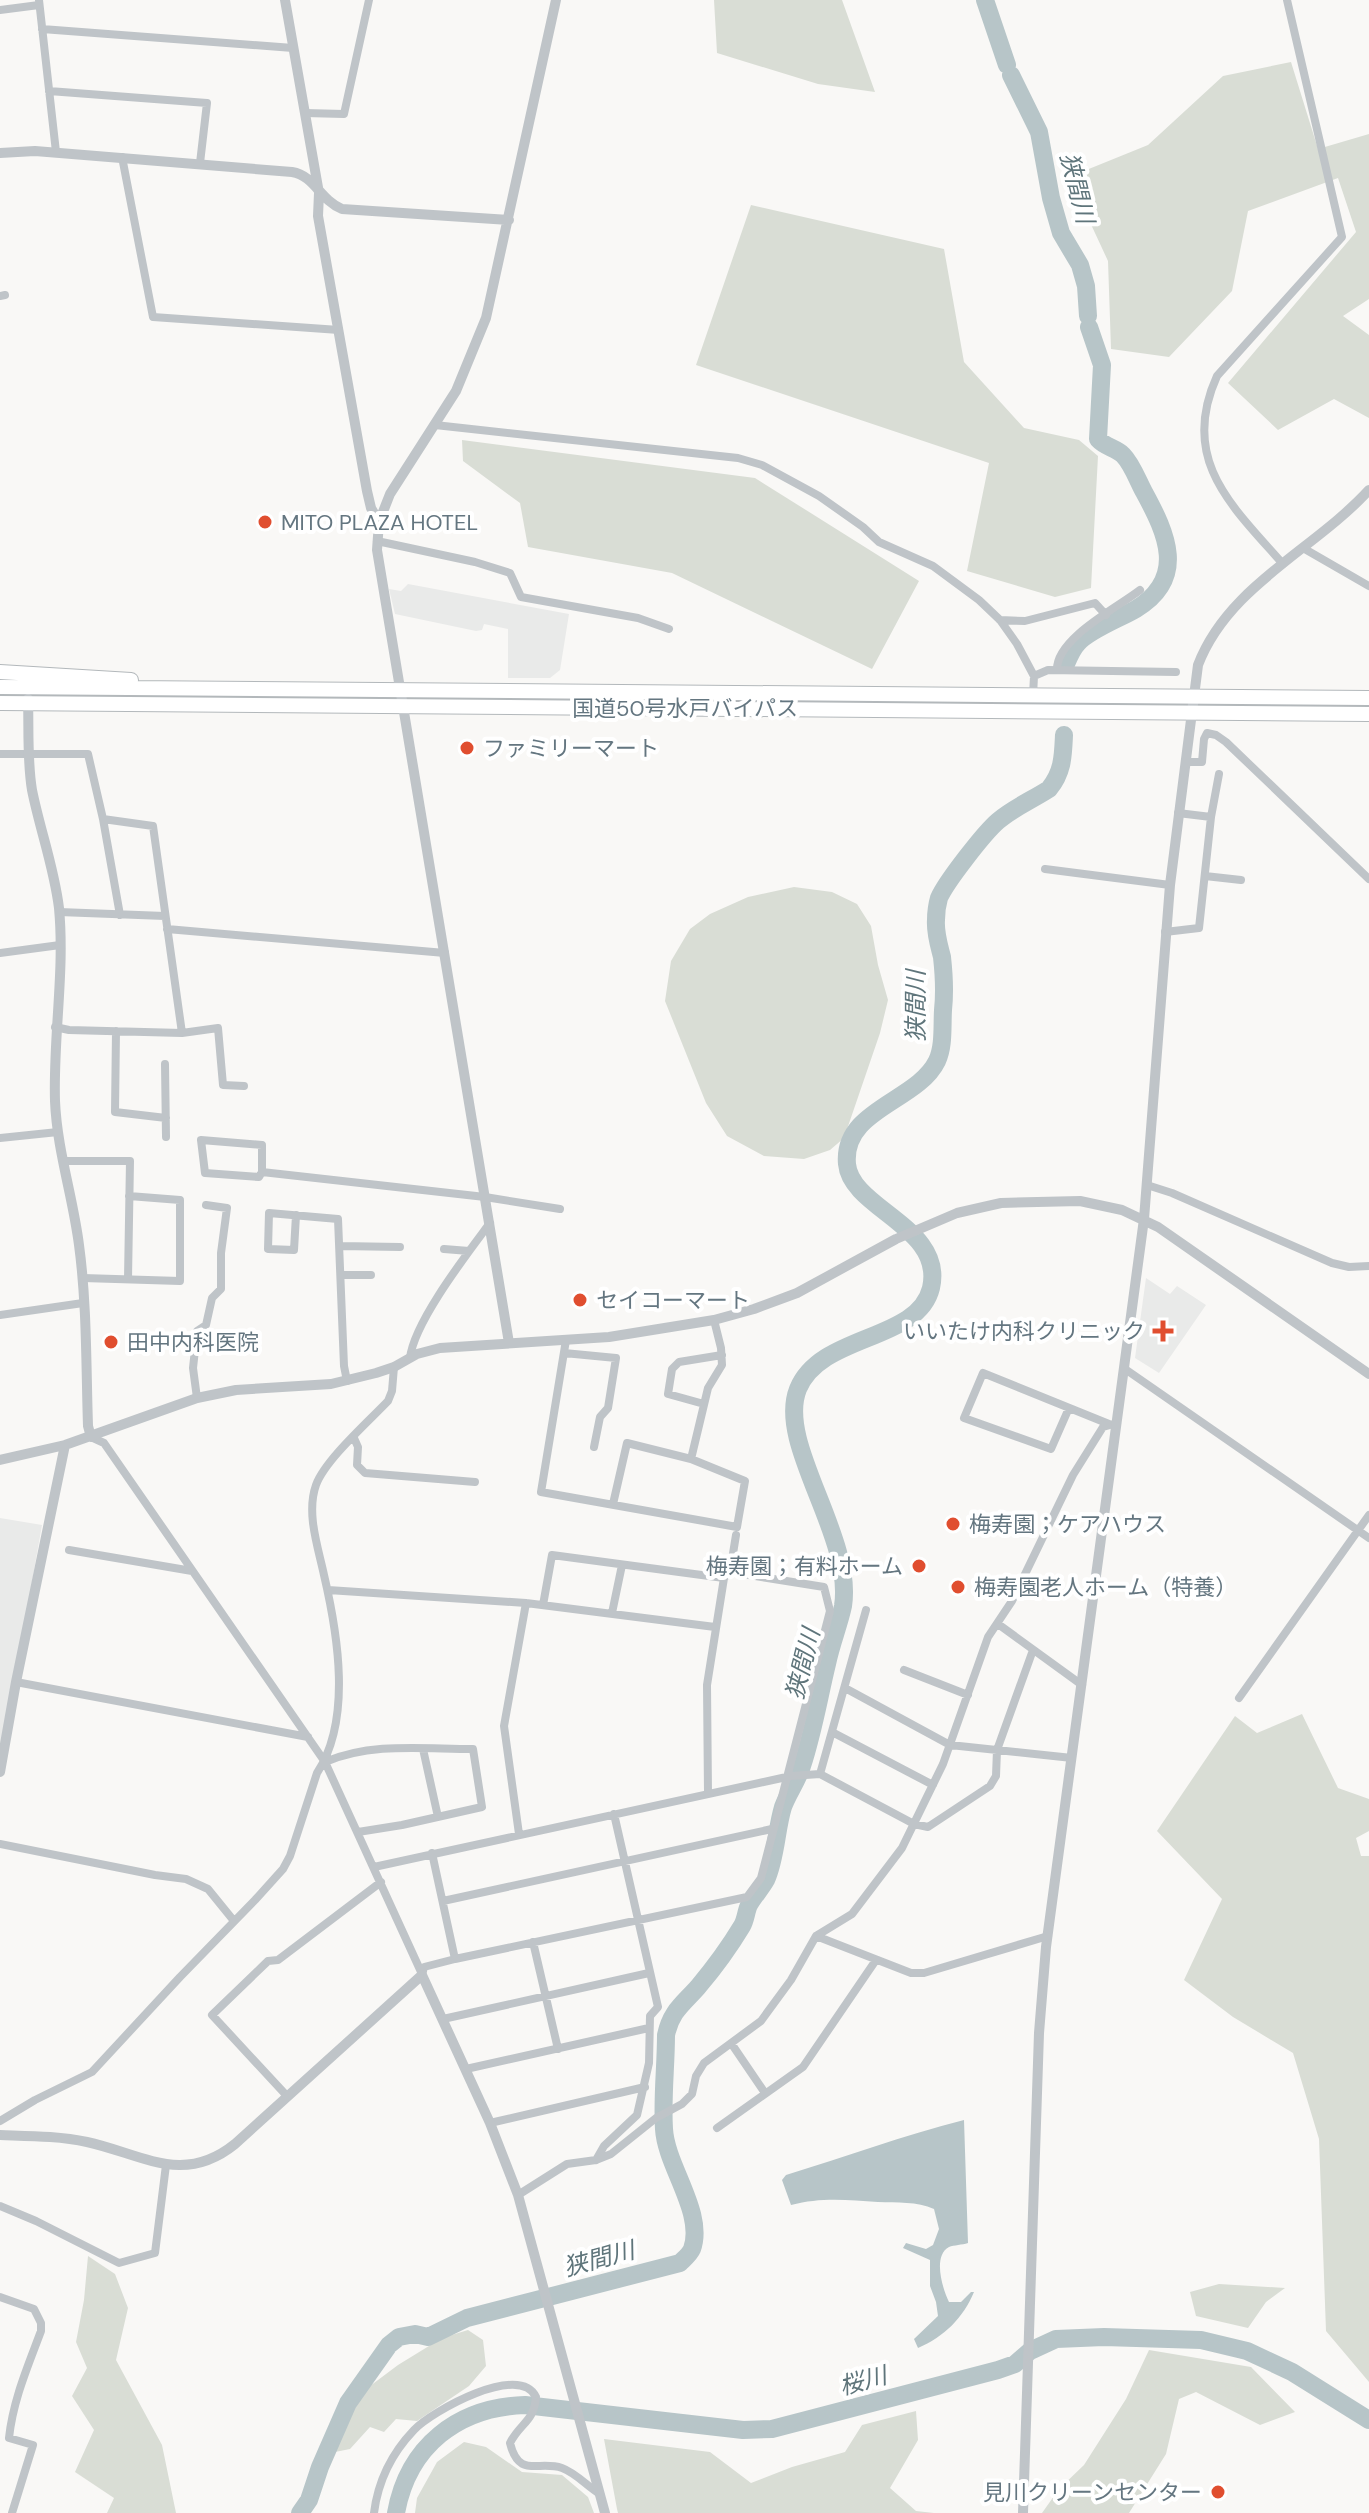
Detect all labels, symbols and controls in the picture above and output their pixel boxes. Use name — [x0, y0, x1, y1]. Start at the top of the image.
water label: 狭間川 — [1054, 149, 1102, 229]
place label: MITO PLAZA HOTEL — [281, 508, 478, 537]
marker: MITO PLAZA HOTEL — [256, 513, 274, 531]
street label: 国道50号水戸バイパス — [572, 694, 798, 723]
place label: ファミリーマート — [483, 734, 659, 763]
marker: ファミリーマート — [458, 739, 476, 757]
water label: 狭間川 — [900, 967, 931, 1042]
place label: セイコーマート — [596, 1286, 750, 1315]
marker: セイコーマート — [571, 1291, 589, 1309]
place label: いいたけ内科クリニック — [903, 1317, 1145, 1346]
marker: いいたけ内科クリニック — [1152, 1320, 1174, 1342]
place label: 田中内科医院 — [127, 1328, 259, 1357]
marker: 田中内科医院 — [102, 1333, 120, 1351]
place label: 梅寿園；ケアハウス — [969, 1510, 1166, 1539]
marker: 梅寿園；ケアハウス — [944, 1515, 962, 1533]
place label: 梅寿園；有料ホーム — [706, 1552, 903, 1581]
marker: 梅寿園；有料ホーム — [910, 1557, 928, 1575]
place label: 梅寿園老人ホーム（特養） — [974, 1573, 1237, 1602]
marker: 梅寿園老人ホーム（特養） — [949, 1578, 967, 1596]
water label: 狭間川 — [779, 1622, 827, 1703]
water label: 狭間川 — [560, 2233, 641, 2283]
water label: 桜川 — [836, 2359, 893, 2402]
place label: 見川クリーンセンター — [983, 2478, 1202, 2507]
marker: 見川クリーンセンター — [1209, 2483, 1227, 2501]

